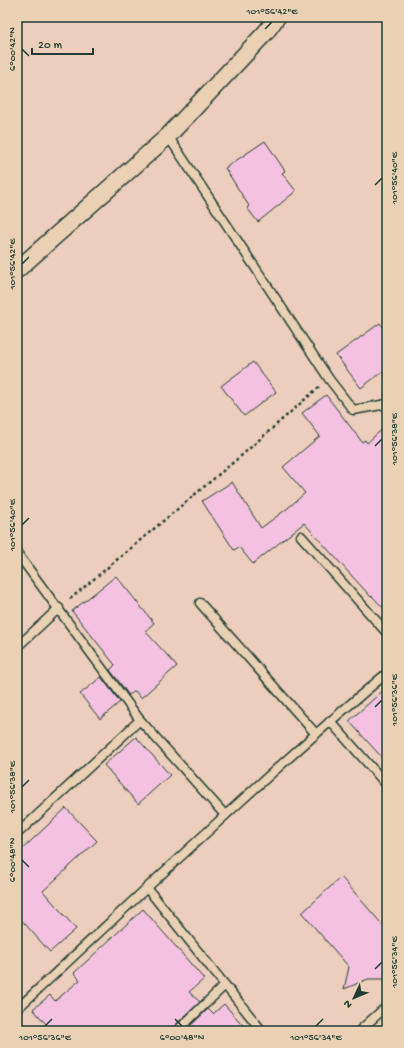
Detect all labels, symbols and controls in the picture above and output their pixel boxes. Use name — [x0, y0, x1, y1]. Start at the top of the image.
text: 101°56'42"E — [245, 6, 298, 18]
text: 6°00'42"N — [7, 27, 19, 71]
scale bar — [32, 30, 93, 56]
text: 20 m — [38, 39, 63, 53]
text: 101°56'40"E — [389, 151, 401, 205]
text: 101°56'42"E — [7, 238, 19, 291]
text: 101°56'38"E — [389, 412, 401, 466]
text: 101°56'40"E — [7, 498, 19, 552]
text: 101°56'36"E — [389, 673, 401, 727]
text: 101°56'38"E — [7, 760, 19, 814]
text: 6°00'48"N — [7, 837, 19, 882]
text: 101°56'34"E — [389, 936, 401, 989]
north arrow — [334, 978, 374, 1018]
text: N — [341, 997, 355, 1010]
text: 101°56'36"E — [18, 1032, 72, 1044]
text: 6°00'48"N — [160, 1032, 205, 1044]
text: 101°56'34"E — [289, 1032, 342, 1044]

